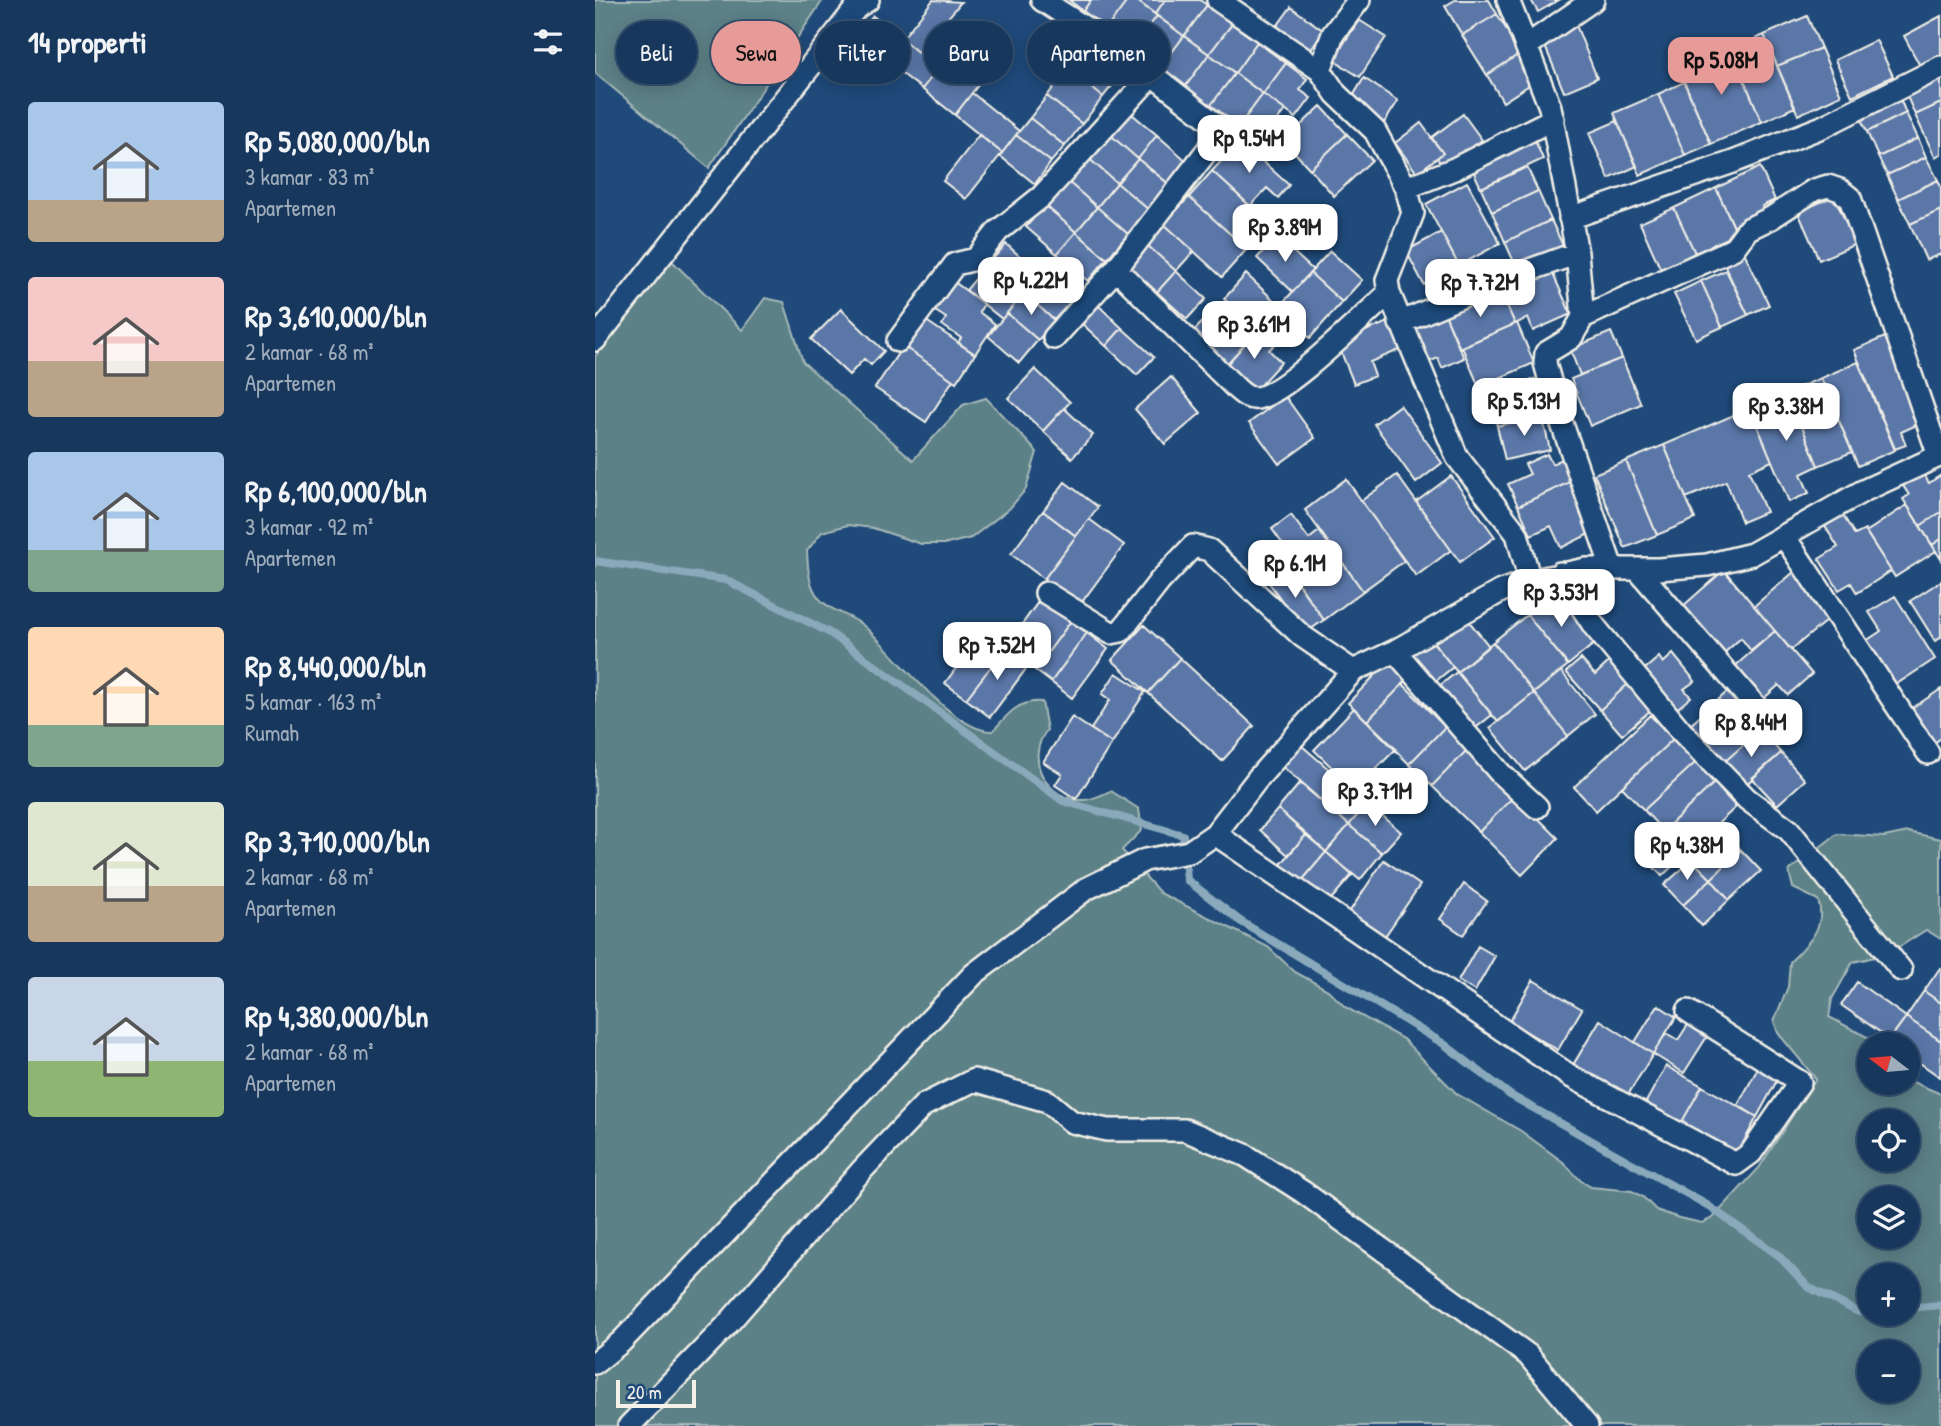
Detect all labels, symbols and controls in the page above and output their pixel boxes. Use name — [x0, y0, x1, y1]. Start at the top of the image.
chip: Beli — [616, 21, 697, 84]
chip: Sewa — [711, 21, 801, 84]
chip: Filter — [815, 21, 910, 84]
chip: Baru — [924, 21, 1013, 84]
chip: Apartemen — [1027, 21, 1170, 84]
text: 14 properti — [28, 22, 147, 62]
icon: filters — [529, 23, 567, 61]
pin: Rp 5.08M — [1649, 38, 1793, 97]
text: Rp 5.08M — [1684, 44, 1758, 75]
pin: Rp 9.54M — [1177, 116, 1321, 175]
text: Rp 5,080,000/bln — [245, 121, 430, 161]
text: Rp 9.54M — [1214, 122, 1284, 153]
icon: home — [84, 130, 168, 214]
text: 3 kamar · 83 m² — [245, 161, 374, 192]
text: Apartemen — [245, 192, 336, 223]
pin: Rp 3.89M — [1213, 204, 1357, 264]
text: Rp 3.89M — [1249, 211, 1321, 242]
pin: Rp 4.22M — [959, 258, 1103, 317]
pin: Rp 7.72M — [1408, 260, 1552, 319]
text: Rp 4.22M — [994, 264, 1068, 295]
text: Rp 7.72M — [1441, 266, 1519, 297]
text: Rp 3,610,000/bln — [245, 296, 427, 336]
pin: Rp 3.61M — [1182, 302, 1326, 361]
icon: home — [84, 305, 168, 389]
text: Rp 3.61M — [1218, 308, 1290, 339]
text: 2 kamar · 68 m² — [245, 336, 374, 367]
text: Apartemen — [245, 367, 336, 398]
pin: Rp 5.13M — [1452, 378, 1596, 438]
pin: Rp 3.38M — [1714, 384, 1858, 443]
text: Rp 5.13M — [1488, 385, 1560, 416]
text: Rp 3.38M — [1749, 390, 1823, 421]
text: Rp 6,100,000/bln — [245, 471, 427, 511]
icon: home — [84, 480, 168, 564]
text: 3 kamar · 92 m² — [245, 511, 373, 542]
pin: Rp 6.1M — [1230, 540, 1360, 600]
text: Apartemen — [245, 542, 336, 573]
text: Rp 6.1M — [1264, 547, 1326, 578]
pin: Rp 3.53M — [1489, 570, 1633, 629]
text: Rp 3.53M — [1524, 576, 1598, 607]
pin: Rp 7.52M — [925, 622, 1069, 682]
text: Rp 7.52M — [959, 629, 1035, 660]
text: Rp 8,440,000/bln — [245, 646, 426, 686]
icon: home — [84, 655, 168, 739]
text: 5 kamar · 163 m² — [245, 686, 381, 717]
pin: Rp 8.44M — [1679, 700, 1823, 759]
text: Rp 8.44M — [1715, 706, 1787, 737]
text: Rumah — [245, 717, 299, 748]
pin: Rp 3.71M — [1303, 768, 1447, 828]
text: Rp 3.71M — [1338, 775, 1412, 806]
text: Rp 3,710,000/bln — [245, 821, 430, 861]
pin: Rp 4.38M — [1615, 822, 1759, 882]
text: Rp 4.38M — [1650, 829, 1724, 860]
icon: home — [84, 830, 168, 914]
text: 2 kamar · 68 m² — [245, 861, 374, 892]
text: Apartemen — [245, 892, 336, 923]
text: Rp 4,380,000/bln — [245, 996, 429, 1036]
icon: home — [84, 1005, 168, 1089]
north arrow — [1857, 1032, 1920, 1096]
map controls — [1857, 1032, 1920, 1403]
text: 2 kamar · 68 m² — [245, 1036, 374, 1067]
text: Apartemen — [245, 1067, 336, 1098]
button: locate — [1857, 1109, 1920, 1172]
button: layers — [1857, 1186, 1920, 1249]
button: + — [1857, 1263, 1920, 1326]
button: − — [1857, 1340, 1920, 1403]
scale bar — [616, 1377, 697, 1409]
text: 20 m — [627, 1379, 662, 1405]

